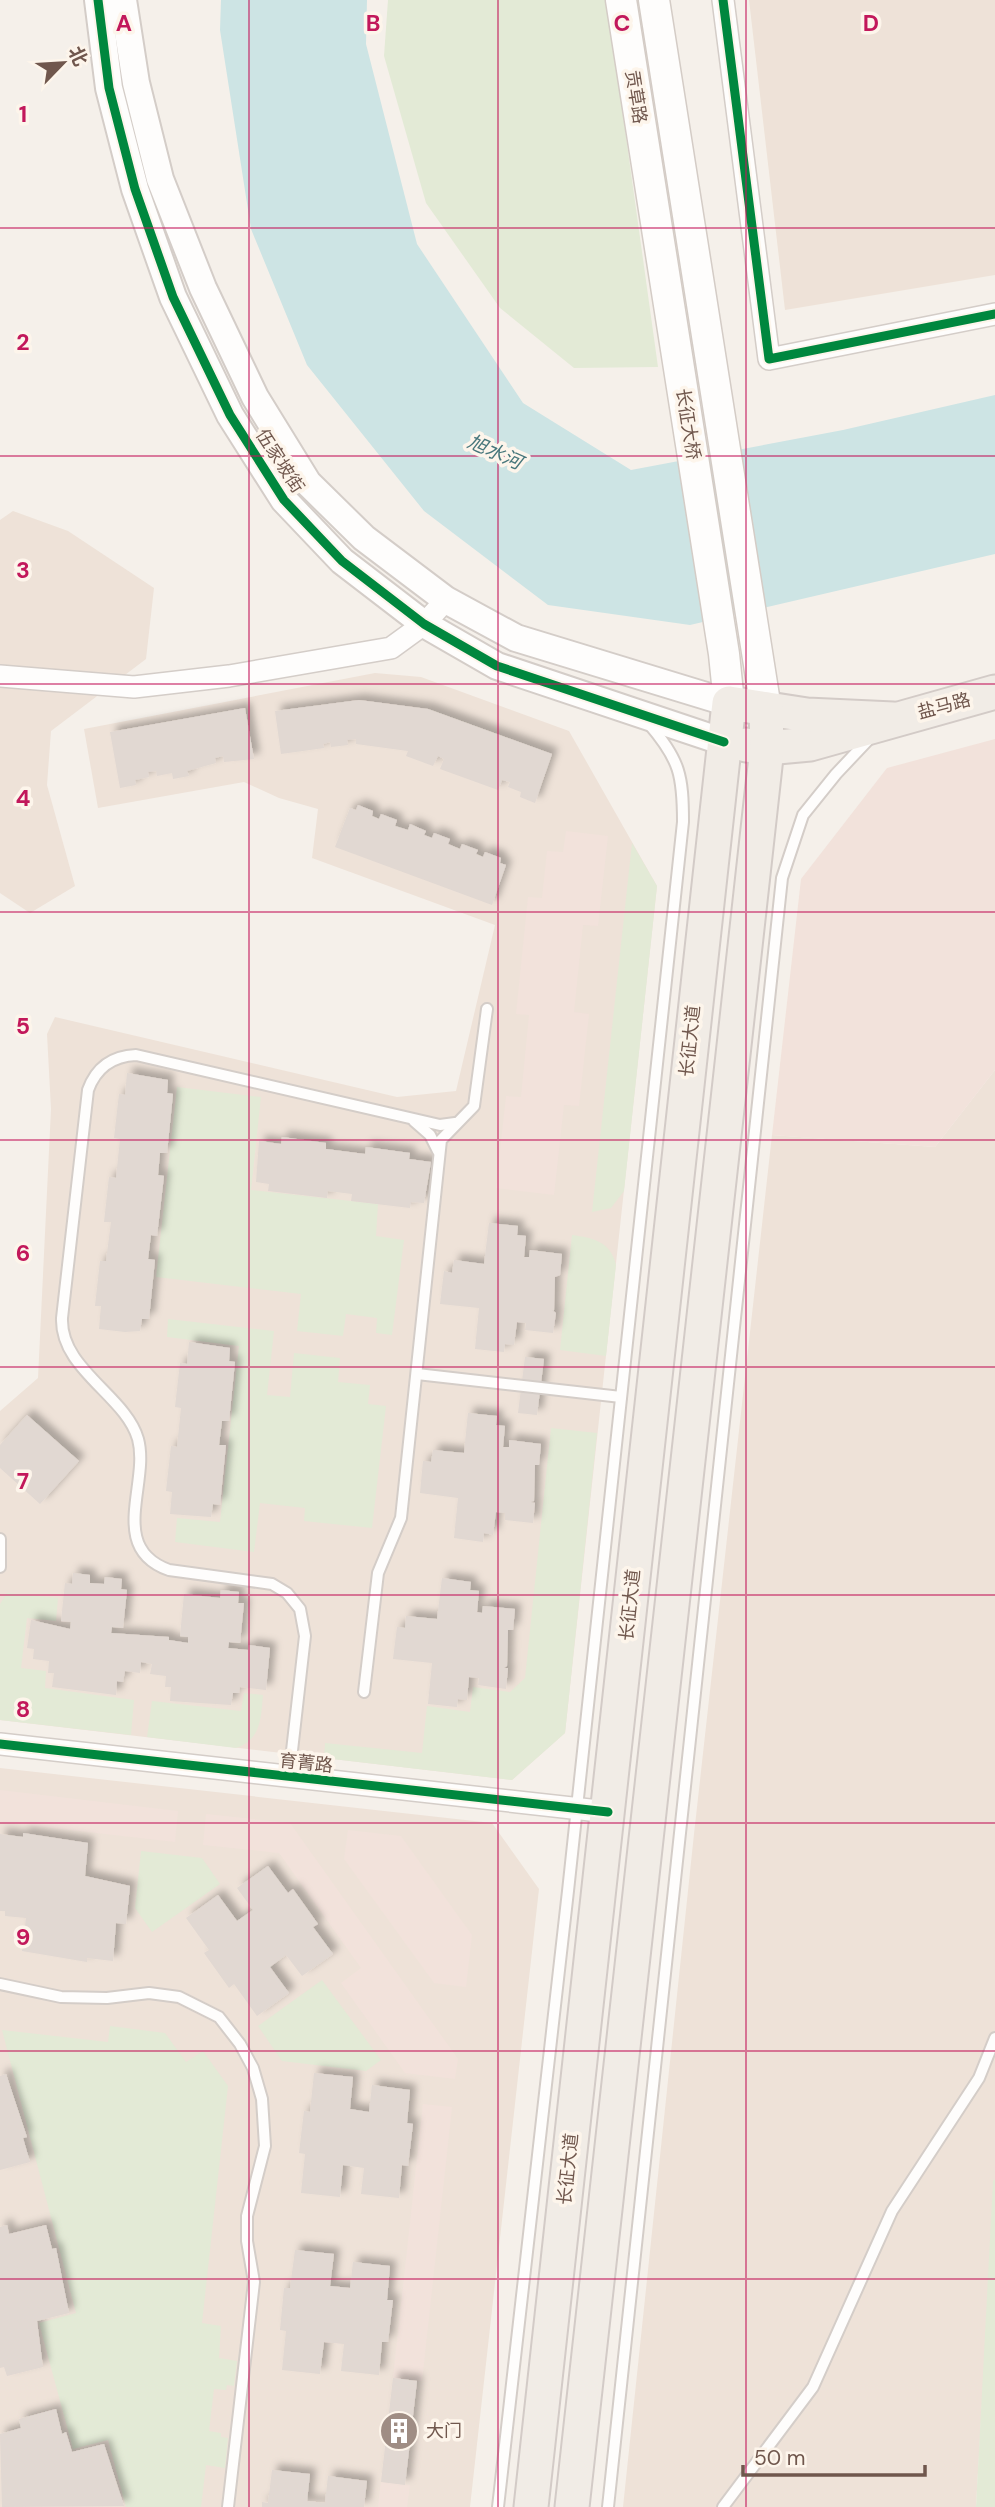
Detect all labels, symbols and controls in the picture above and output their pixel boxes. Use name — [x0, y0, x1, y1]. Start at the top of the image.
text: A — [116, 8, 132, 38]
text: B — [366, 8, 380, 38]
text: C — [614, 8, 630, 38]
text: D — [863, 8, 879, 38]
north arrow — [28, 28, 98, 98]
text: 北 — [63, 42, 93, 70]
street label: 贡草路 — [620, 68, 652, 126]
text: 1 — [19, 99, 27, 129]
text: 2 — [16, 327, 30, 357]
street label: 长征大桥 — [671, 387, 705, 461]
street label: 伍家坡街 — [250, 424, 310, 498]
water label: 旭水河 — [464, 429, 530, 477]
text: 3 — [16, 555, 30, 585]
street label: 盐马路 — [915, 687, 973, 725]
text: 4 — [16, 783, 31, 813]
street label: 长征大道 — [674, 1004, 706, 1078]
text: 5 — [16, 1011, 30, 1041]
text: 6 — [16, 1238, 30, 1268]
text: 7 — [17, 1466, 29, 1496]
street label: 长征大道 — [614, 1568, 646, 1642]
text: 8 — [16, 1694, 30, 1724]
street label: 育菁路 — [278, 1748, 334, 1778]
text: 9 — [16, 1922, 30, 1952]
street label: 长征大道 — [552, 2132, 584, 2206]
building icon: 大门 — [378, 2410, 420, 2452]
place label: 大门 — [426, 2419, 462, 2443]
scale bar — [743, 2434, 925, 2478]
text: 50 m — [754, 2444, 805, 2472]

